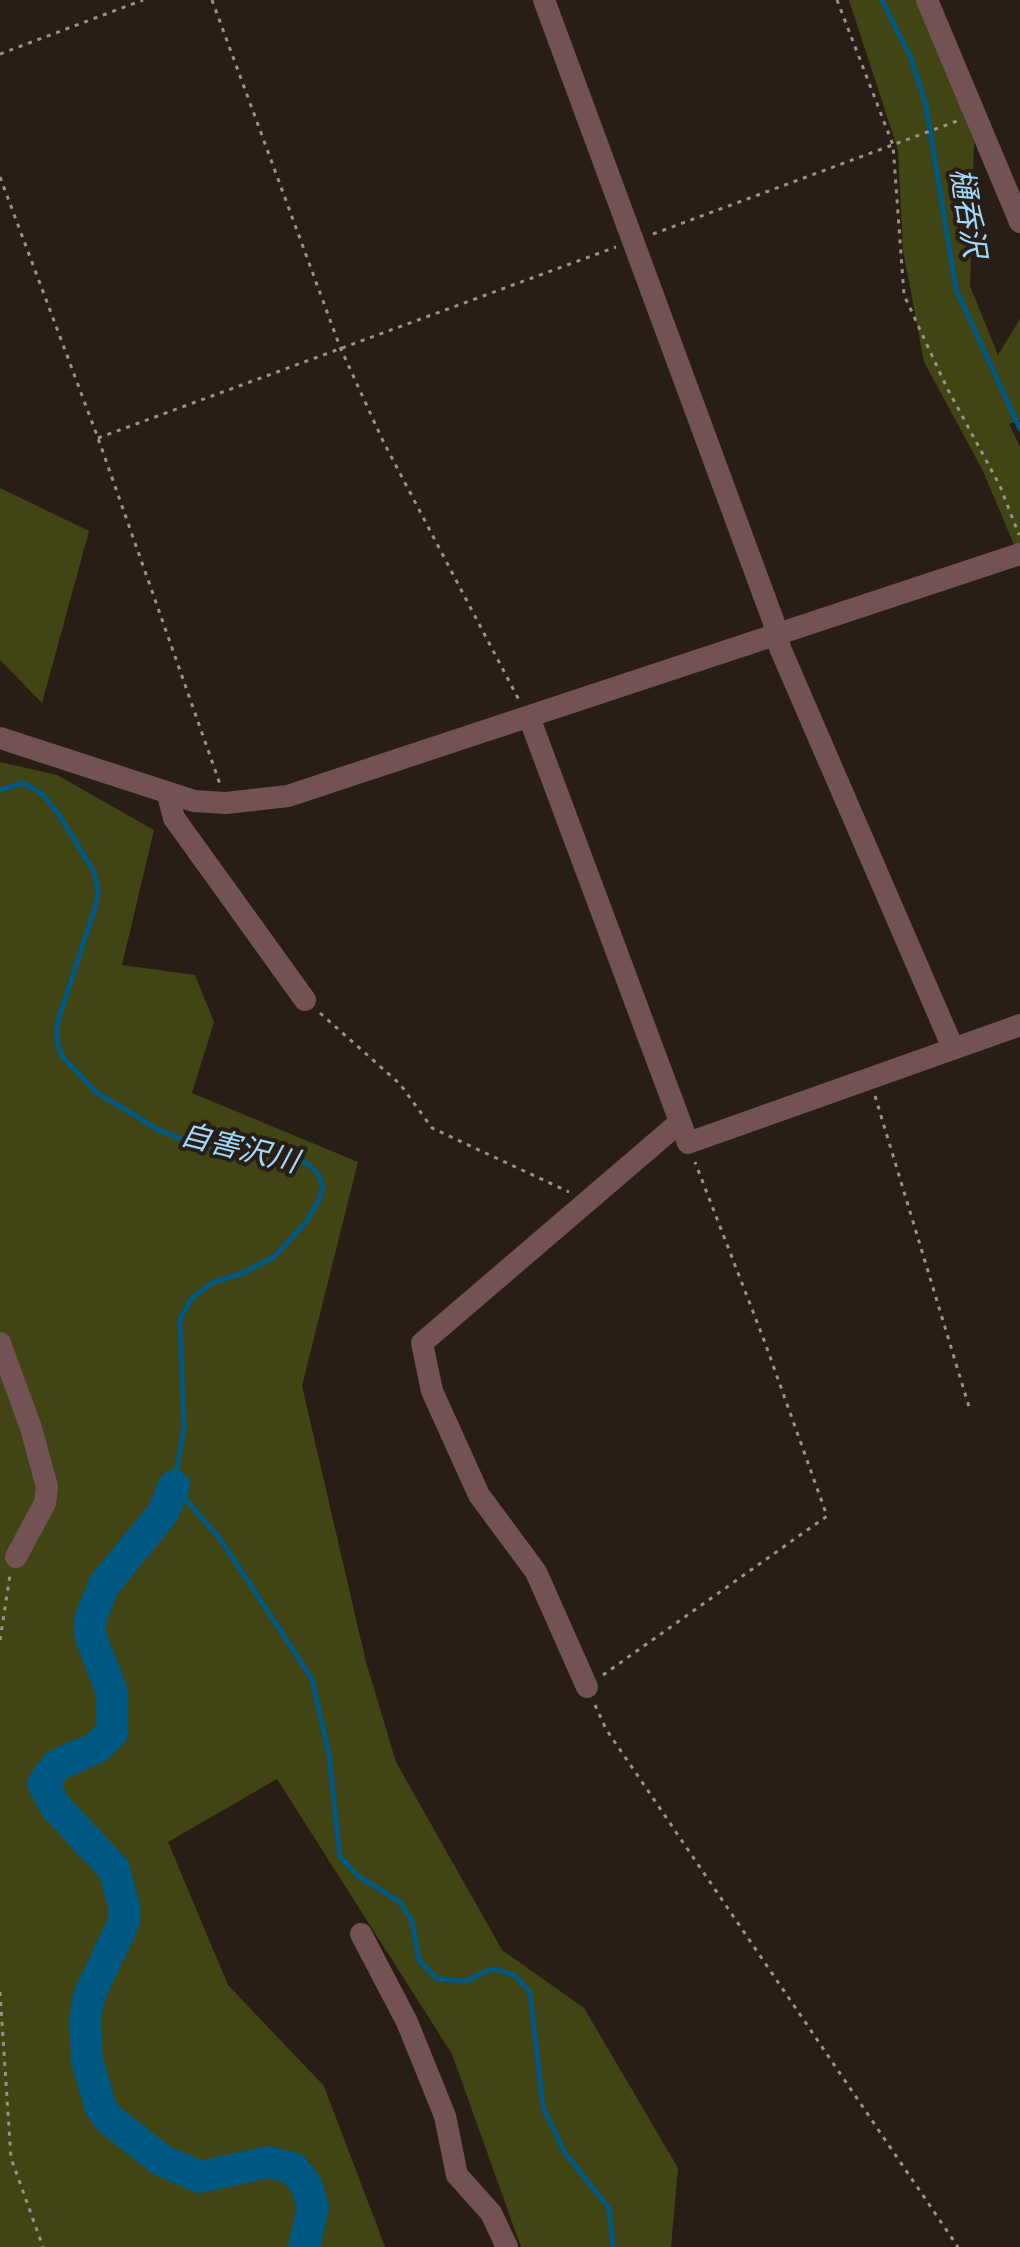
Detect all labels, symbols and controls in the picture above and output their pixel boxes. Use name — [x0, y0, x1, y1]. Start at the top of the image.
water label: 樋呑沢 — [941, 166, 991, 260]
water label: 自害沢川 — [176, 1118, 302, 1182]

